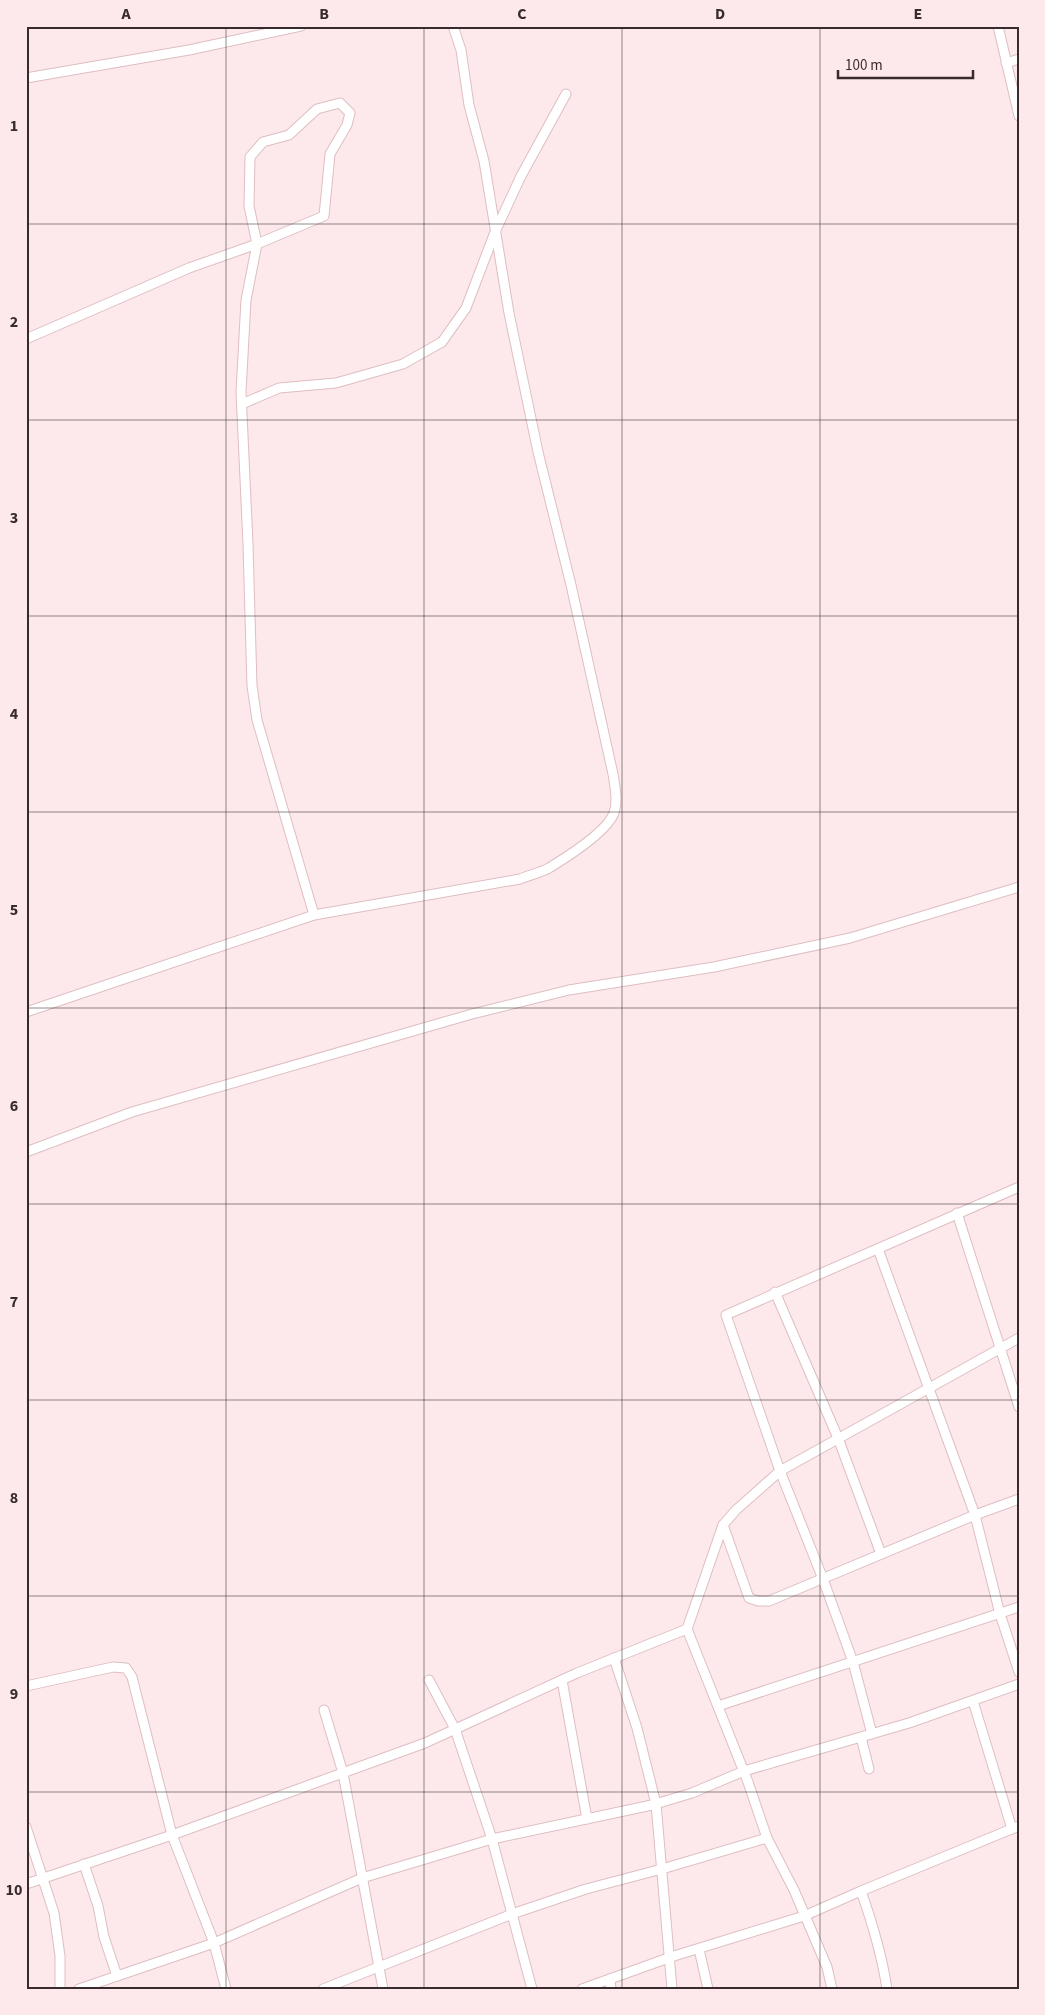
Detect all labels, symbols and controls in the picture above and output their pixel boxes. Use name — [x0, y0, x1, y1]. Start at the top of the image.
text: A — [120, 3, 131, 25]
text: B — [319, 3, 329, 25]
text: C — [517, 3, 527, 25]
text: D — [715, 3, 725, 25]
text: E — [914, 3, 922, 25]
scale bar — [838, 48, 972, 80]
text: 100 m — [845, 55, 883, 76]
text: 1 — [10, 115, 18, 137]
text: 2 — [10, 311, 18, 333]
text: 3 — [10, 507, 18, 529]
text: 4 — [10, 703, 19, 725]
text: 5 — [10, 899, 18, 921]
text: 6 — [10, 1095, 18, 1117]
text: 7 — [10, 1291, 18, 1313]
text: 8 — [10, 1487, 18, 1509]
text: 9 — [10, 1683, 18, 1705]
text: 10 — [6, 1879, 22, 1901]

